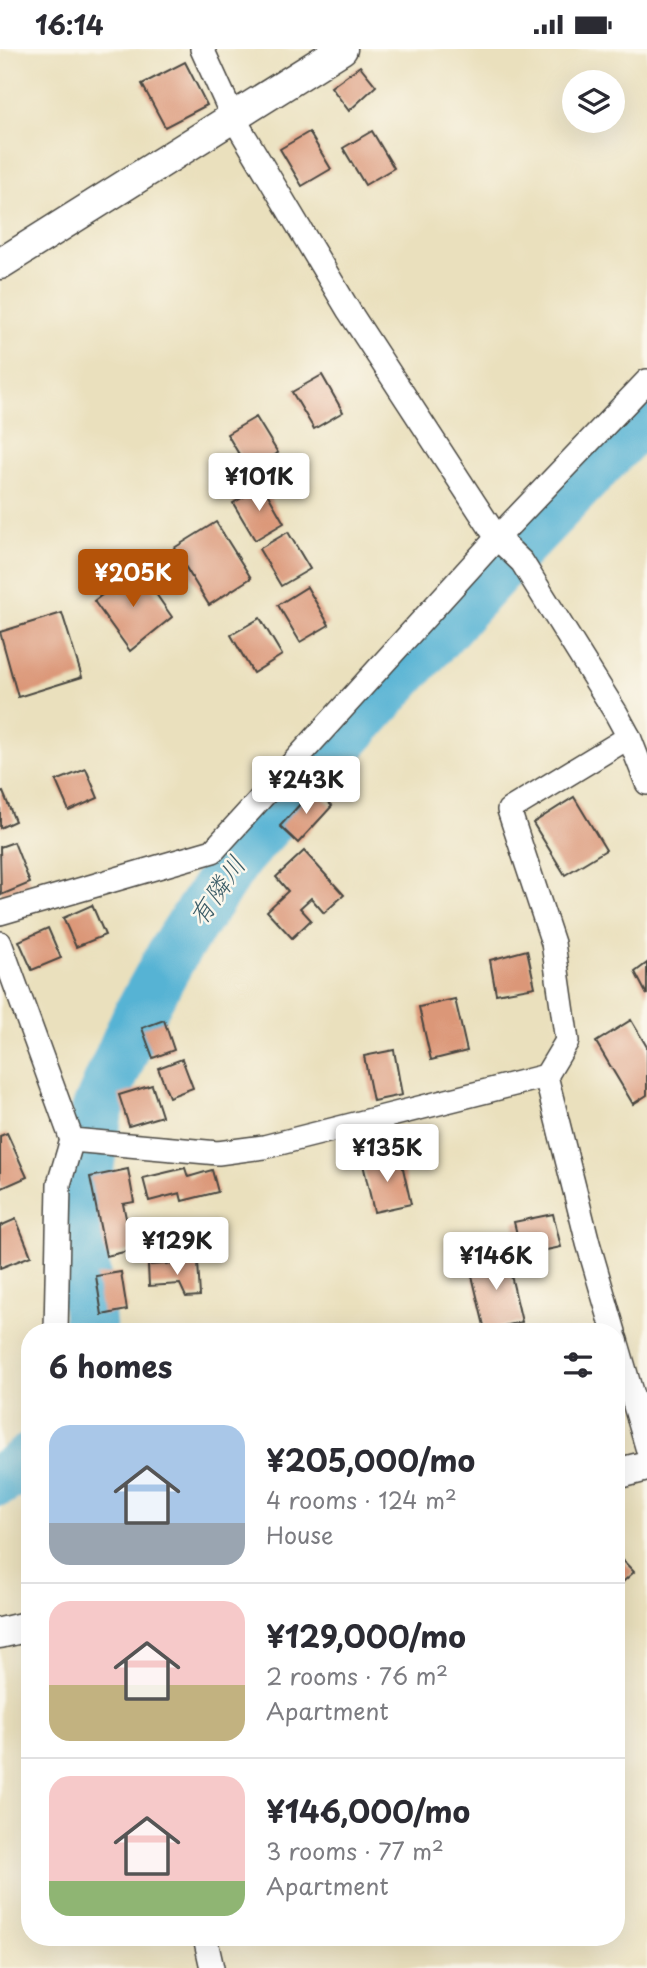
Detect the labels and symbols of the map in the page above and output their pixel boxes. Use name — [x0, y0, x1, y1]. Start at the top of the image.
pin: ¥101K — [210, 454, 308, 513]
pin: ¥205K — [84, 549, 182, 609]
pin: ¥243K — [257, 757, 355, 816]
water label: 有隣川 — [178, 847, 254, 933]
pin: ¥135K — [338, 1125, 436, 1184]
pin: ¥129K — [128, 1217, 226, 1277]
pin: ¥146K — [447, 1233, 545, 1292]

